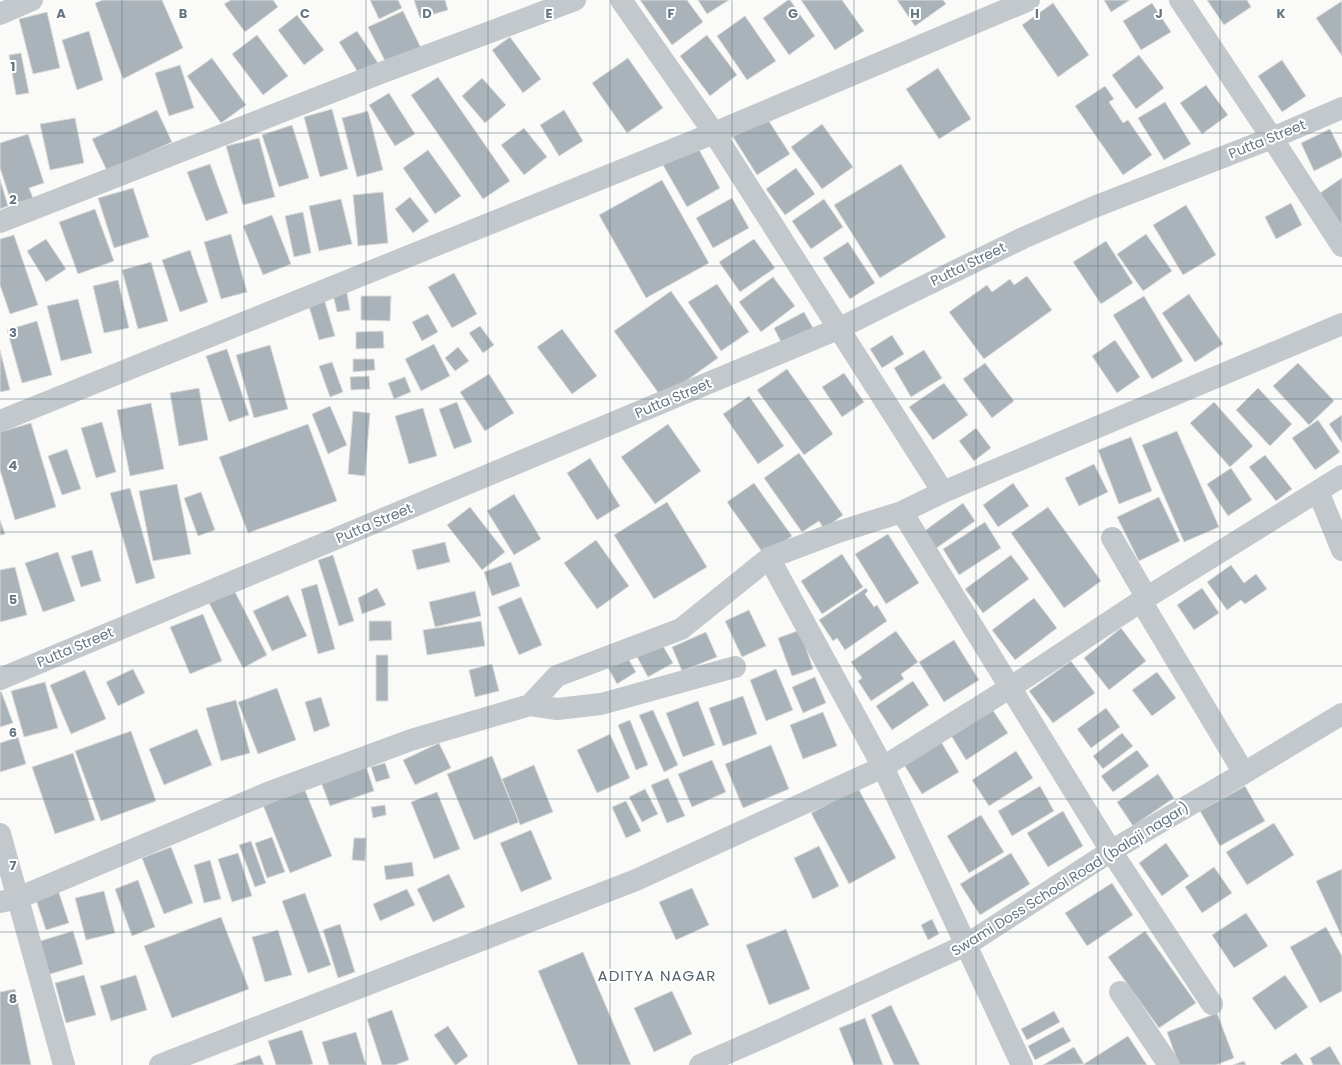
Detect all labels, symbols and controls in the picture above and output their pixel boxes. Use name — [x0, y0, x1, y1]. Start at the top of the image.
text: A — [56, 4, 66, 23]
text: B — [179, 4, 188, 23]
text: C — [300, 4, 310, 23]
text: D — [422, 4, 432, 23]
text: E — [545, 4, 553, 23]
text: F — [667, 4, 675, 23]
text: G — [788, 4, 798, 23]
text: H — [910, 4, 920, 23]
text: I — [1035, 4, 1039, 23]
text: J — [1155, 4, 1163, 23]
text: K — [1276, 4, 1286, 23]
text: 1 — [11, 57, 15, 76]
street label: Putta Street — [1225, 114, 1309, 164]
text: 2 — [9, 190, 17, 209]
street label: Putta Street — [927, 237, 1009, 291]
text: 3 — [9, 323, 17, 342]
street label: Putta Street — [632, 373, 714, 423]
text: 4 — [9, 456, 18, 475]
street label: Putta Street — [333, 498, 415, 548]
text: 5 — [9, 590, 17, 609]
street label: Putta Street — [34, 622, 116, 672]
text: 6 — [9, 723, 17, 742]
street label: Swami Doss School Road (balaji nagar) — [947, 797, 1193, 961]
text: 7 — [10, 856, 17, 875]
district label: ADITYA NAGAR — [598, 965, 716, 986]
text: 8 — [9, 989, 17, 1008]

